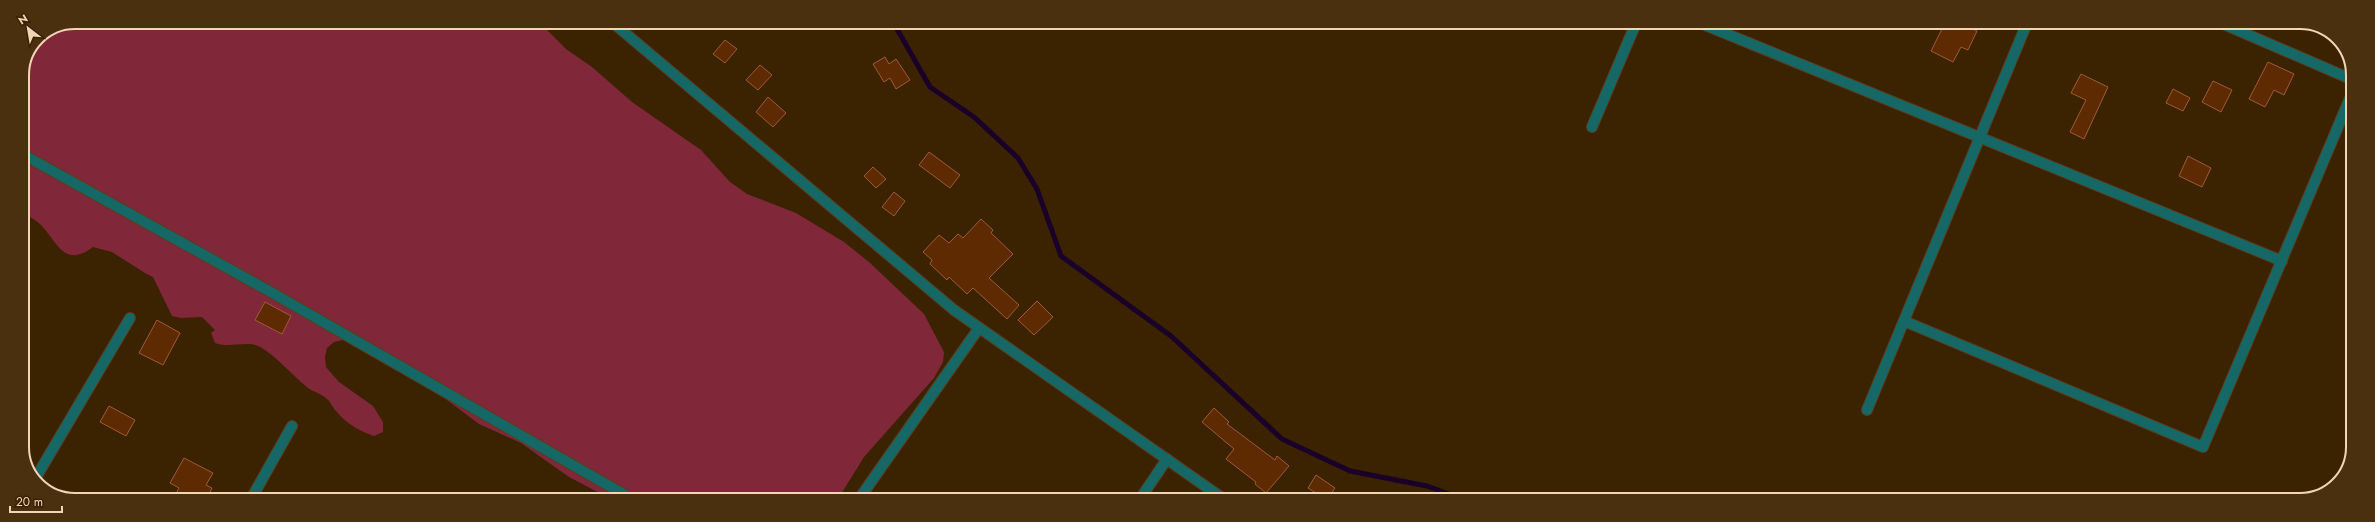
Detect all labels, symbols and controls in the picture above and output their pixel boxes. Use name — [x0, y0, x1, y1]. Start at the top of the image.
north arrow — [8, 8, 48, 48]
text: N — [15, 10, 31, 29]
scale bar — [10, 488, 62, 514]
text: 20 m — [16, 493, 43, 511]

